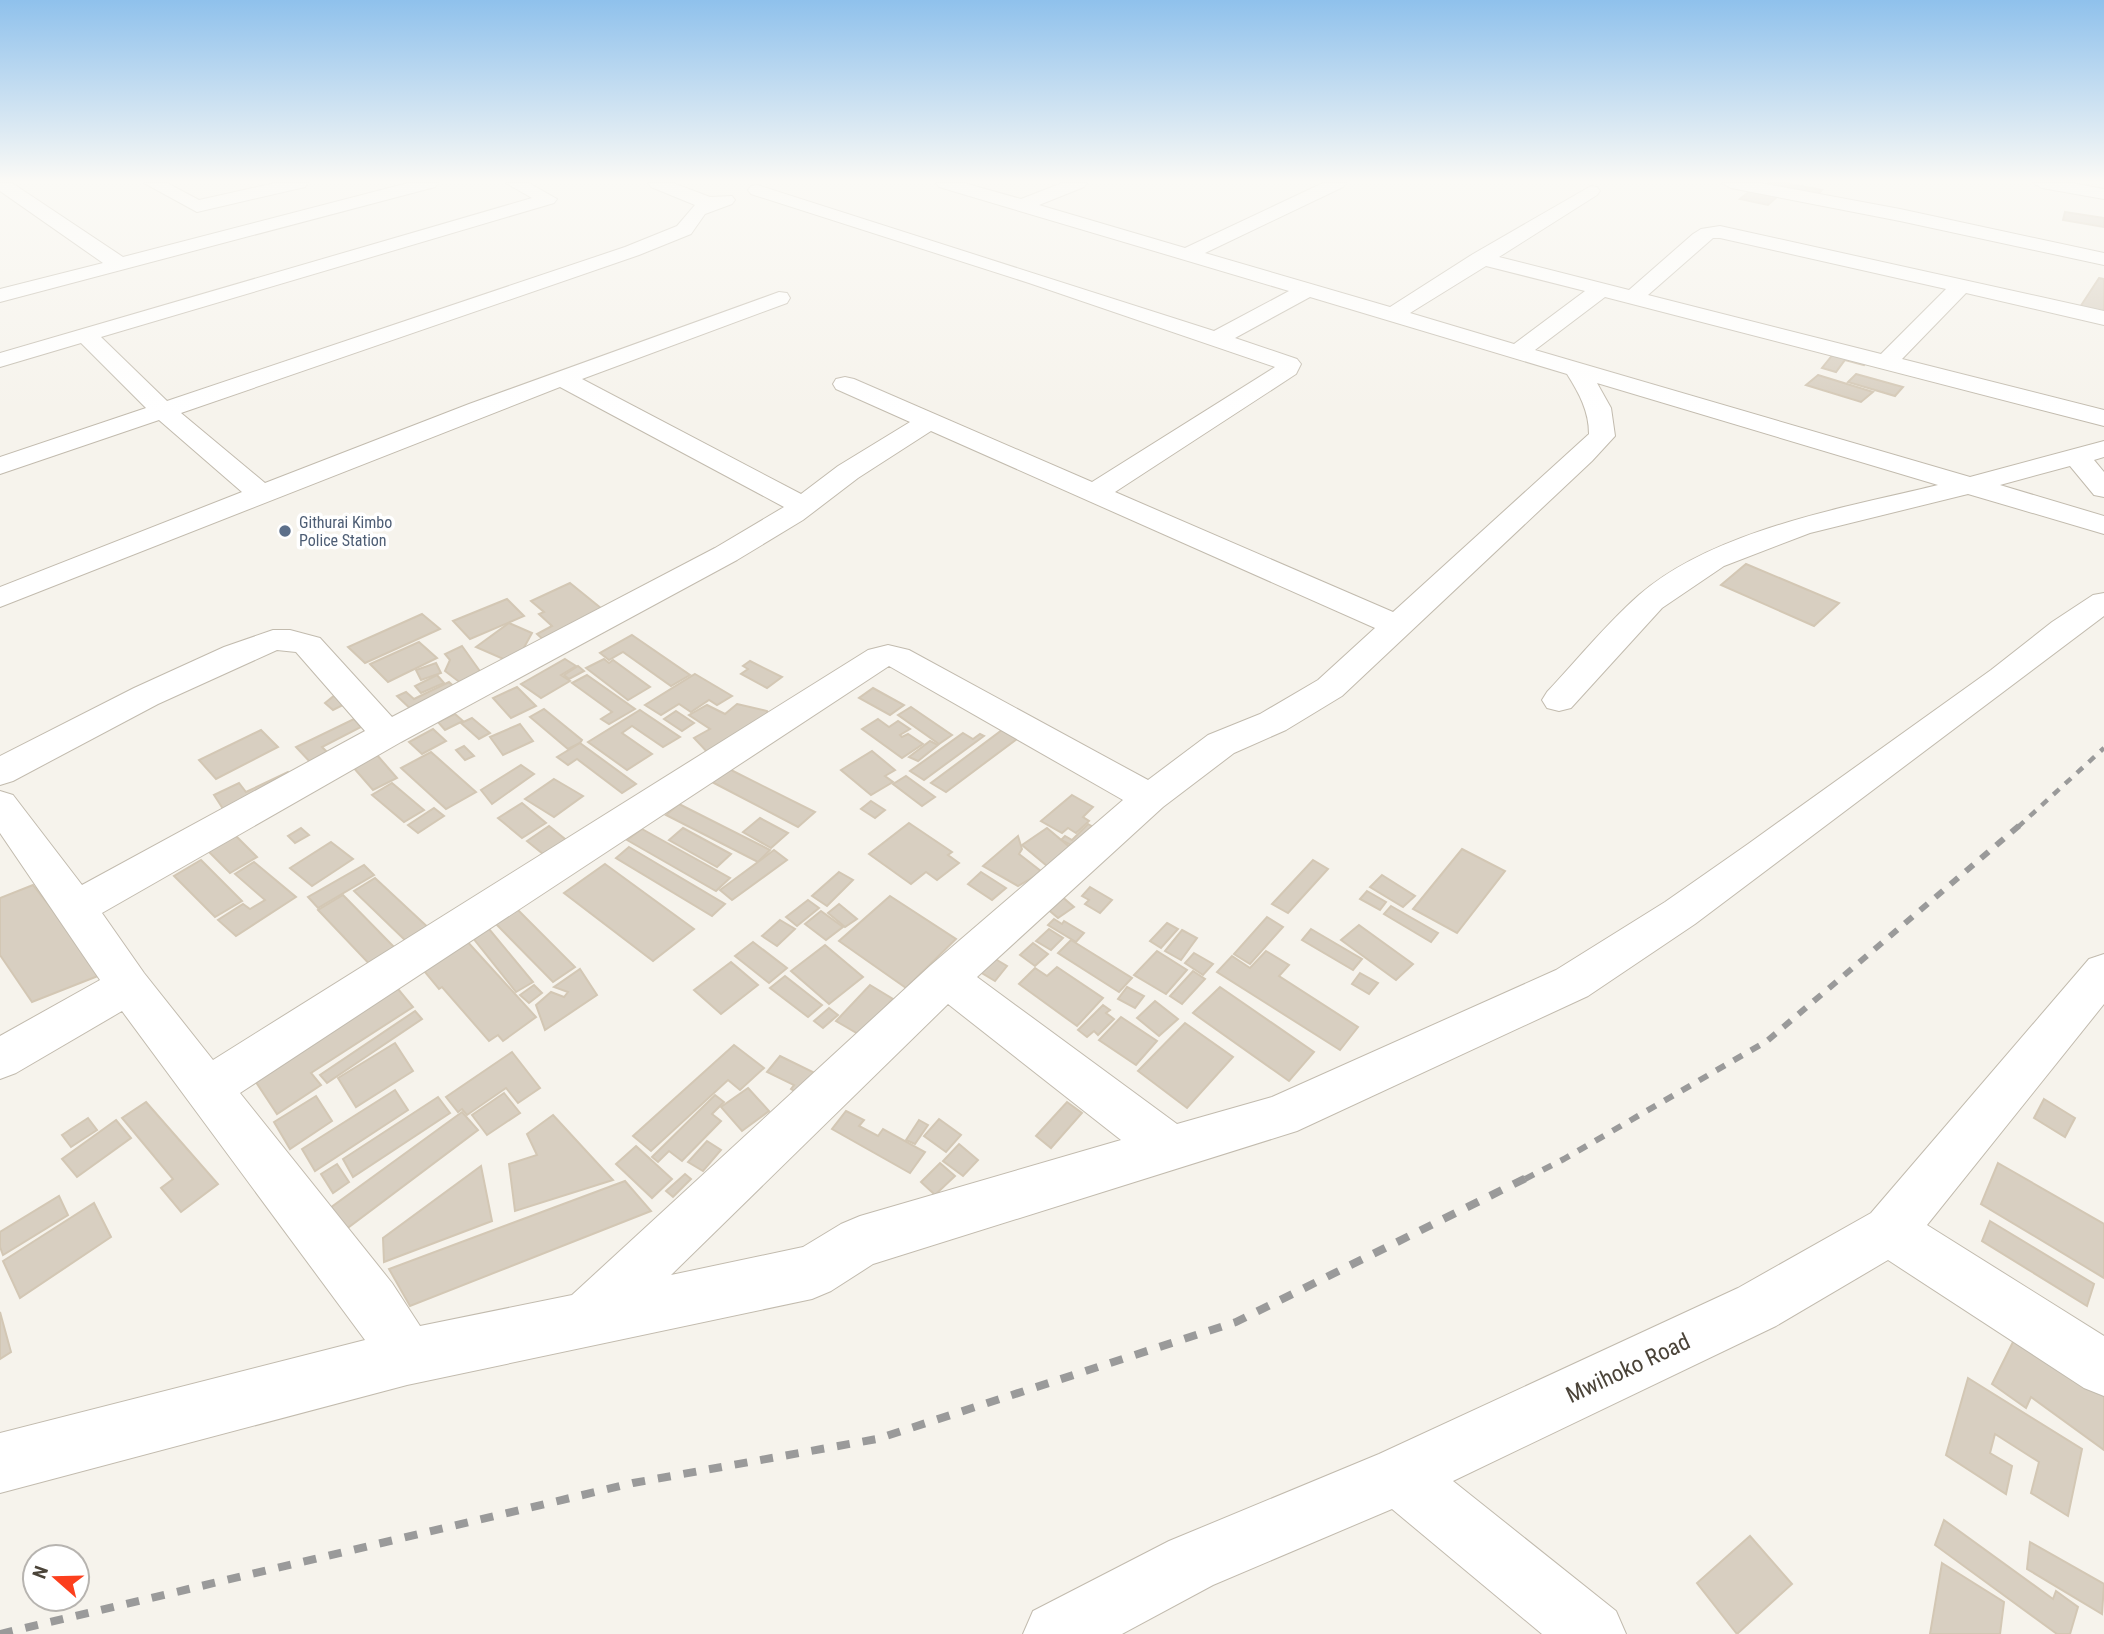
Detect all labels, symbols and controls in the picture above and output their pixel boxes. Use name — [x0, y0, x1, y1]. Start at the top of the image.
place label: Githurai Kimbo Police Station — [299, 513, 392, 550]
marker: Githurai Kimbo Police Station — [277, 523, 293, 539]
street label: Mwihoko Road — [1562, 1328, 1694, 1409]
north arrow — [21, 1543, 91, 1613]
text: N — [28, 1563, 53, 1582]

